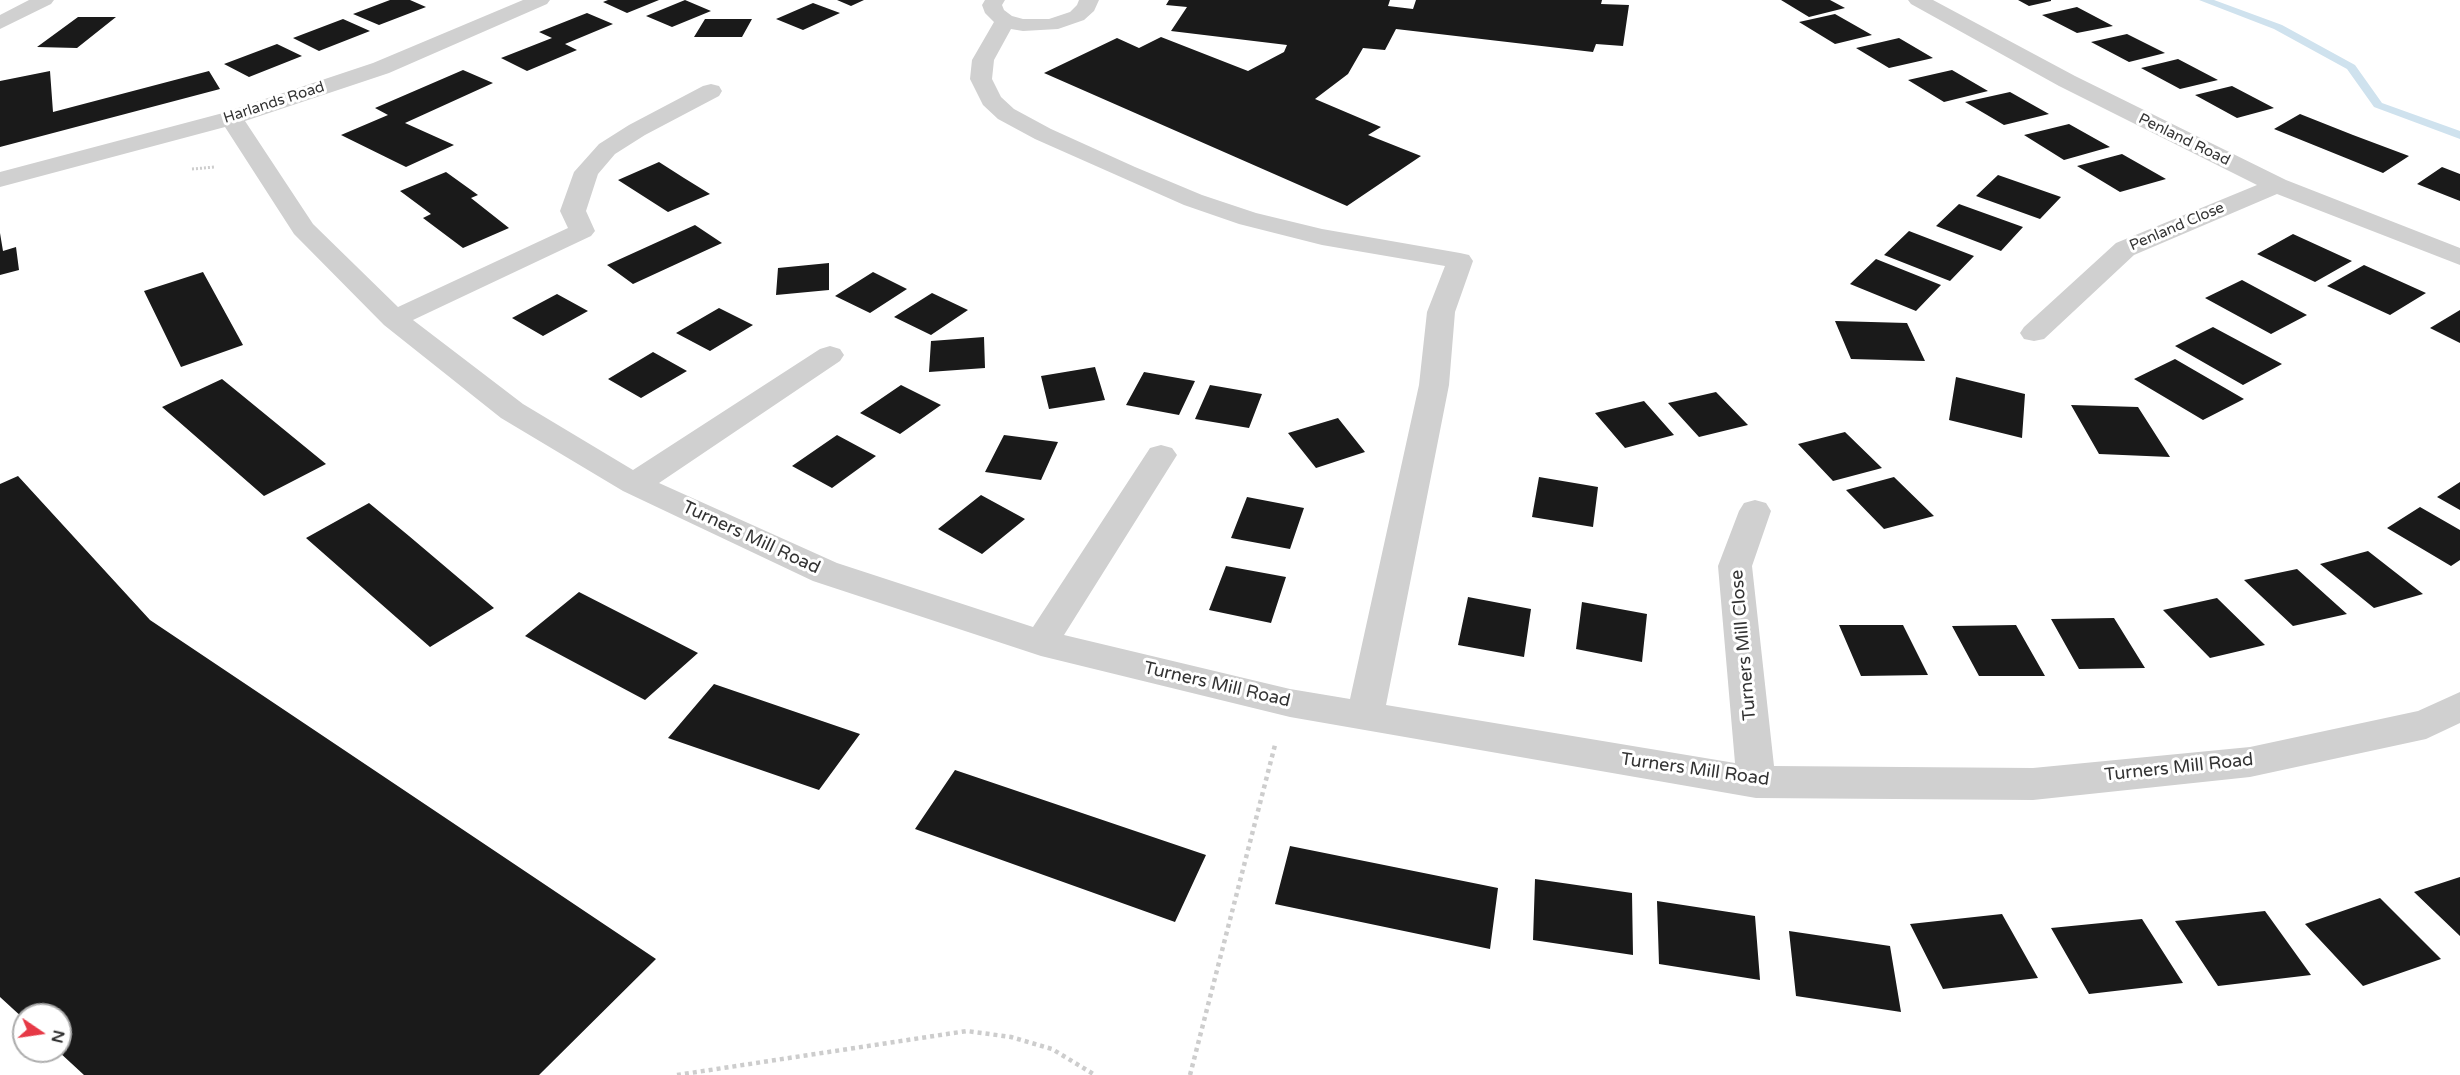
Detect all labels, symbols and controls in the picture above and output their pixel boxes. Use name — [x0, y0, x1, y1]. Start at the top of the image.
street label: Harlands Road — [221, 78, 327, 128]
street label: Penland Road — [2135, 110, 2233, 170]
street label: Penland Close — [2127, 199, 2227, 255]
street label: Turners Mill Road — [679, 497, 823, 579]
street label: Turners Mill Close — [1727, 569, 1761, 721]
street label: Turners Mill Road — [1142, 658, 1292, 712]
street label: Turners Mill Road — [1619, 749, 1771, 791]
street label: Turners Mill Road — [2103, 749, 2255, 787]
north arrow — [12, 1003, 72, 1063]
text: N — [46, 1028, 69, 1045]

